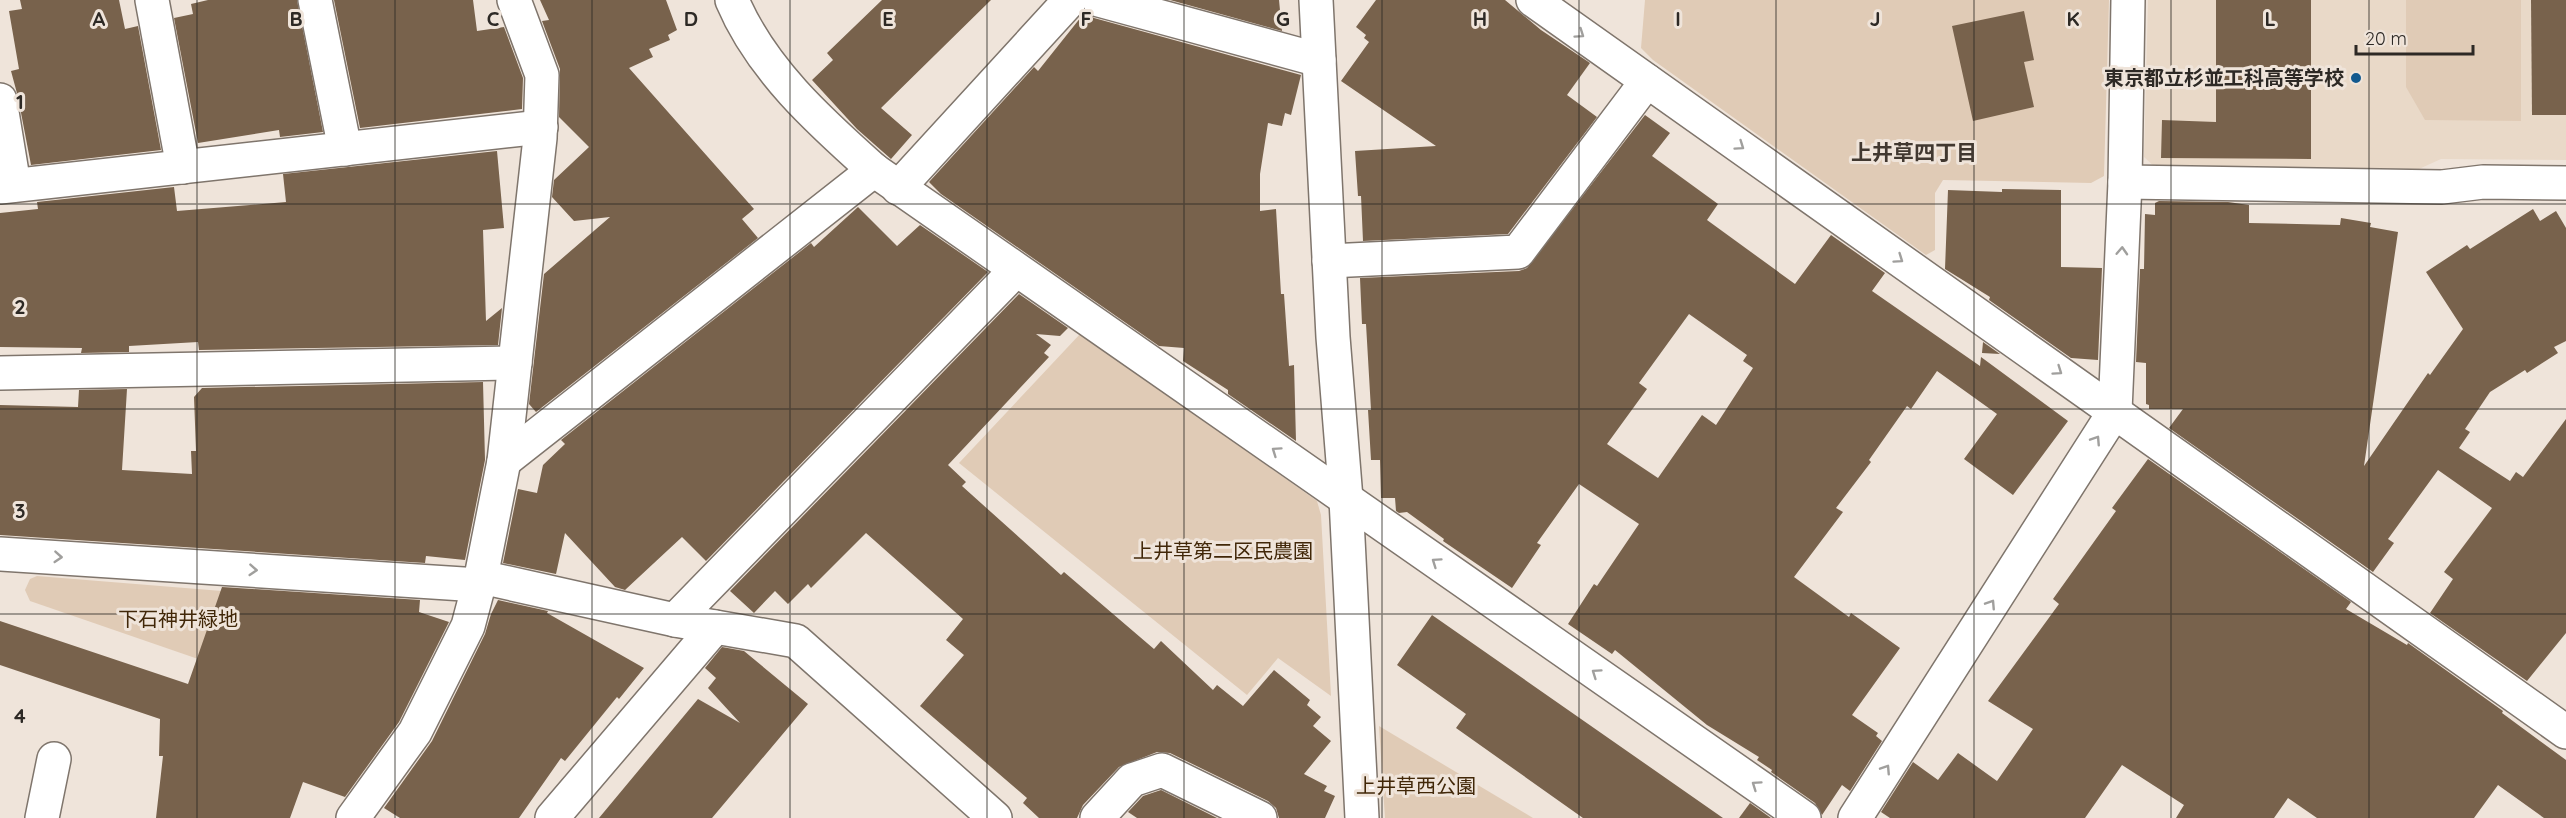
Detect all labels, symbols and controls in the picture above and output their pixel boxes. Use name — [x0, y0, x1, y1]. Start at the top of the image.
text: A — [93, 6, 106, 31]
text: B — [289, 6, 303, 31]
text: C — [487, 6, 500, 31]
text: D — [684, 6, 698, 31]
text: E — [882, 6, 894, 31]
text: F — [1080, 6, 1092, 31]
text: G — [1276, 6, 1290, 31]
text: H — [1473, 6, 1487, 31]
text: I — [1675, 6, 1681, 31]
text: J — [1869, 6, 1881, 31]
text: K — [2066, 6, 2080, 31]
text: L — [2264, 6, 2276, 31]
scale bar — [2356, 18, 2473, 56]
one-way arrow — [1574, 27, 1585, 38]
text: 20 m — [2365, 27, 2407, 50]
place label: 東京都立杉並工科高等学校 — [2104, 65, 2344, 90]
marker: 東京都立杉並工科高等学校 — [2349, 71, 2363, 85]
text: 1 — [16, 89, 24, 114]
one-way arrow — [1733, 139, 1744, 150]
district label: 上井草四丁目 — [1851, 139, 1977, 165]
one-way arrow — [2116, 246, 2129, 255]
one-way arrow — [1892, 252, 1903, 263]
text: 2 — [14, 294, 26, 319]
one-way arrow — [2052, 364, 2063, 375]
one-way arrow — [2089, 436, 2101, 446]
one-way arrow — [1271, 447, 1282, 458]
text: 3 — [15, 498, 25, 523]
park label: 上井草第二区民農園 — [1133, 538, 1313, 563]
one-way arrow — [54, 551, 63, 564]
one-way arrow — [1431, 558, 1442, 569]
one-way arrow — [248, 563, 257, 576]
one-way arrow — [1984, 600, 1995, 611]
park label: 下石神井緑地 — [118, 606, 238, 631]
one-way arrow — [1591, 669, 1602, 680]
text: 4 — [14, 703, 26, 728]
one-way arrow — [1879, 765, 1891, 775]
park label: 上井草西公園 — [1356, 773, 1476, 798]
one-way arrow — [1751, 781, 1762, 792]

